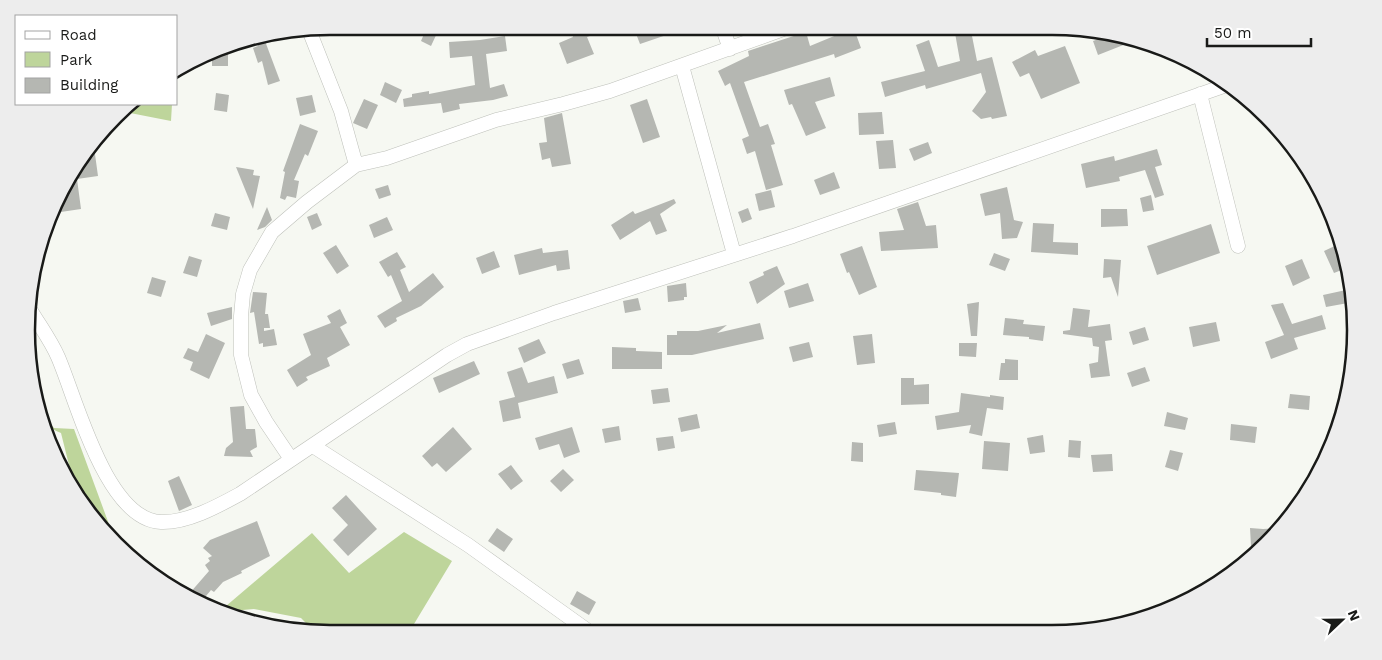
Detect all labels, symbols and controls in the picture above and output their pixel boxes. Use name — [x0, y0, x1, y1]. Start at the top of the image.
legend — [15, 15, 178, 105]
scale bar — [1207, 15, 1311, 47]
text: 50 m — [1214, 24, 1251, 42]
text: Road — [60, 26, 97, 44]
text: Park — [60, 51, 93, 69]
text: Building — [60, 76, 118, 94]
north arrow — [1317, 595, 1367, 645]
text: N — [1345, 607, 1363, 623]

